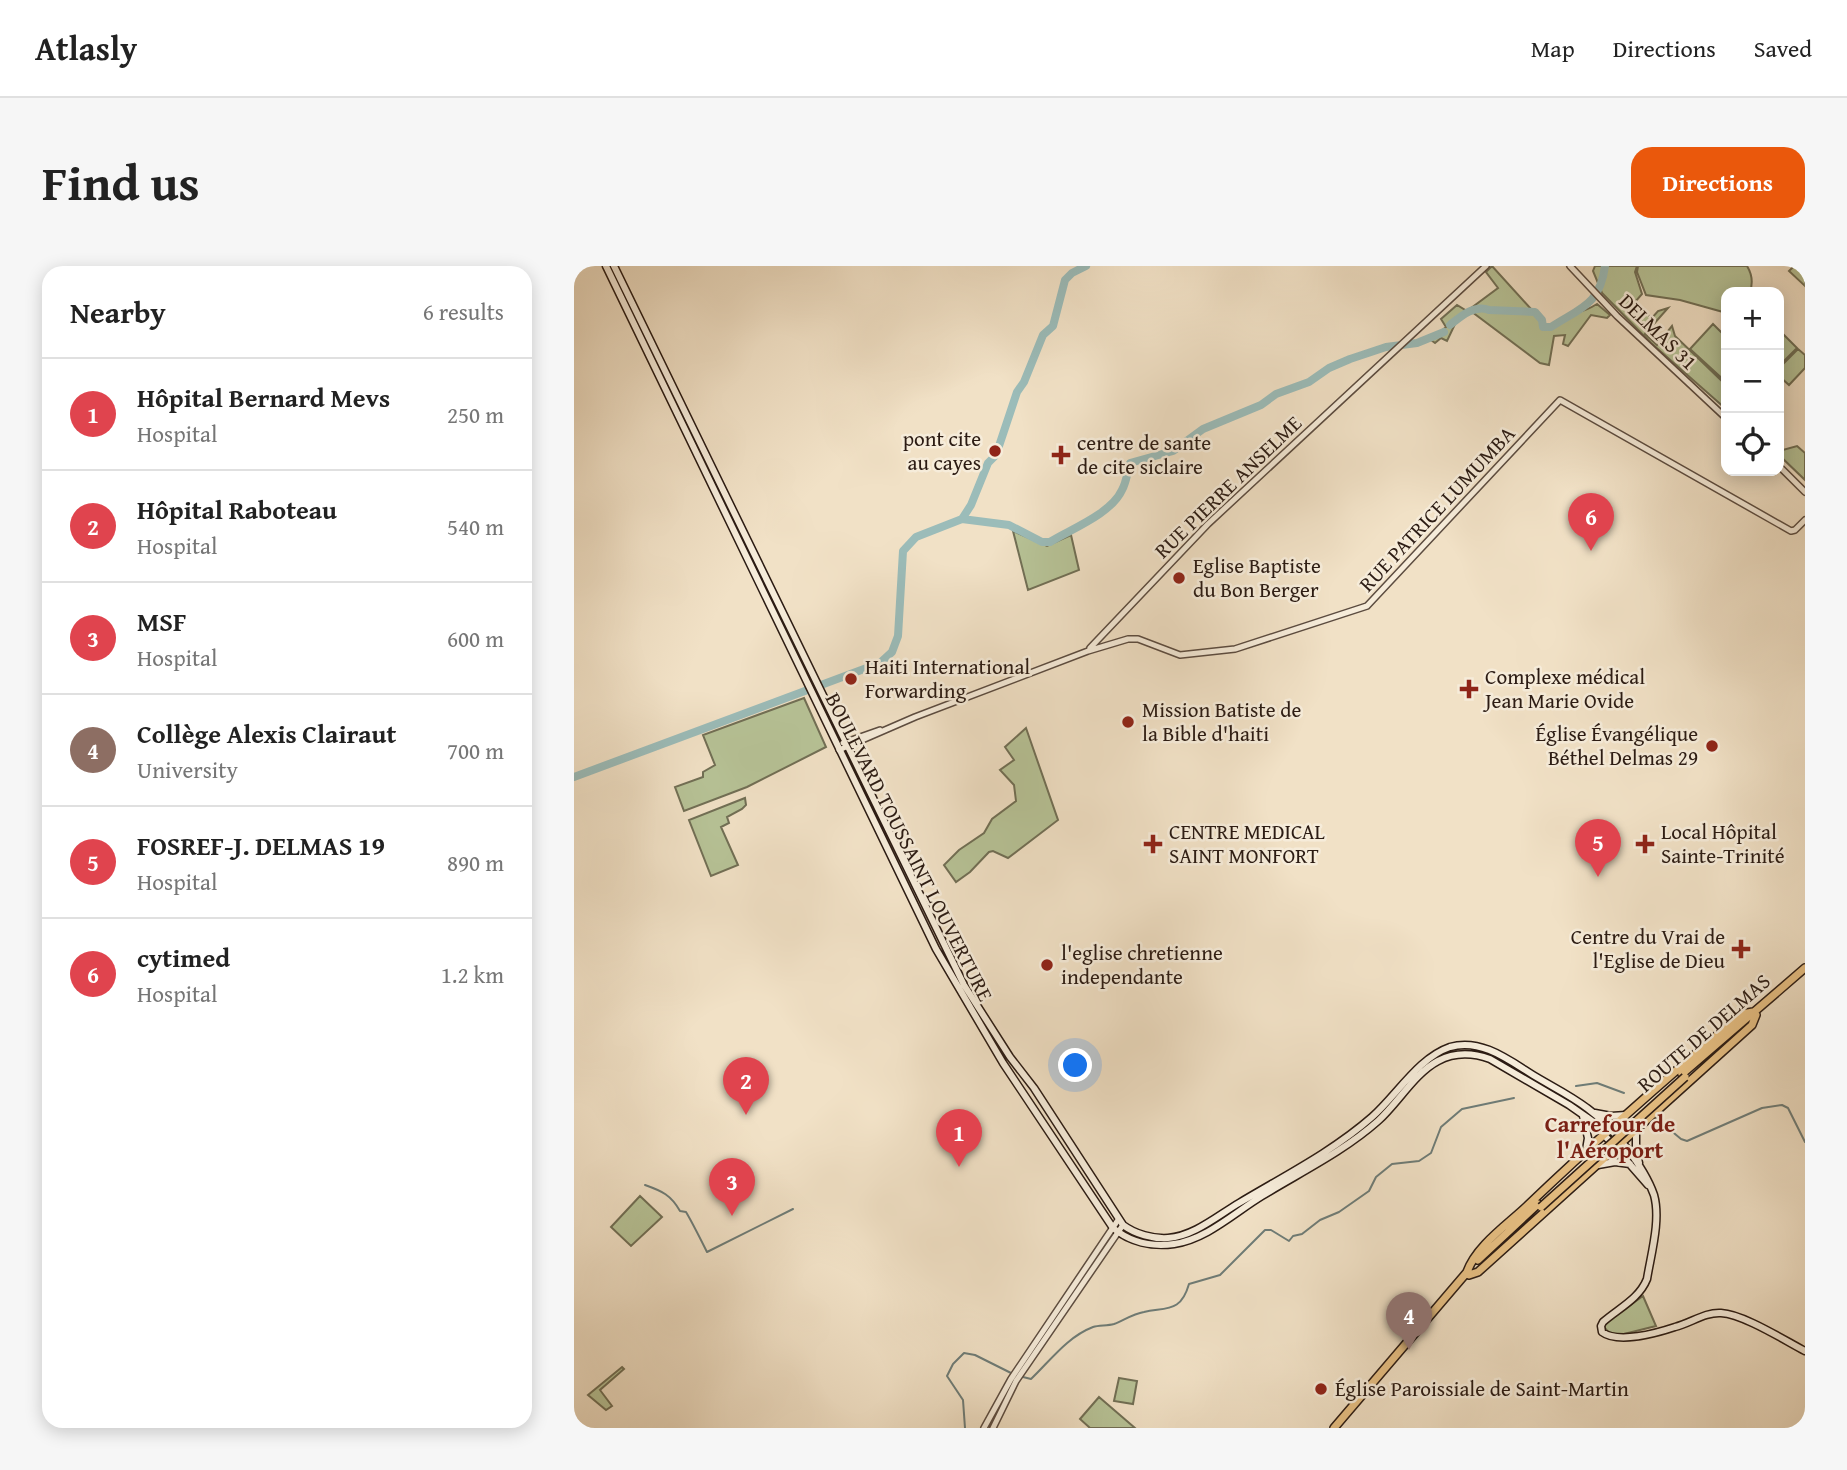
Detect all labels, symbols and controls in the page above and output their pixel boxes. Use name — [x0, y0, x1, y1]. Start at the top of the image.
text: Atlasly — [35, 24, 137, 72]
text: Map — [1531, 31, 1575, 66]
text: Directions — [1613, 31, 1716, 66]
text: Saved — [1754, 31, 1812, 66]
text: Find us — [42, 146, 200, 218]
button: Directions — [1631, 147, 1805, 218]
street label: DELMAS 31 — [1612, 286, 1705, 377]
map controls — [1721, 287, 1784, 476]
button: + — [1721, 287, 1784, 350]
text: Nearby — [70, 290, 166, 334]
text: 6 results — [423, 295, 504, 328]
button: − — [1721, 350, 1784, 413]
text: Hôpital Bernard Mevs — [137, 378, 390, 417]
text: 1 — [87, 398, 99, 431]
text: 250 m — [447, 398, 504, 431]
street label: RUE PIERRE ANSELME — [1147, 408, 1309, 565]
button: locate — [1721, 413, 1784, 476]
text: Hospital — [137, 417, 217, 450]
street label: RUE PATRICE LUMUMBA — [1351, 419, 1522, 599]
place label: pont cite au cayes — [903, 423, 981, 478]
place label: centre de sante de cite siclaire — [1077, 427, 1211, 482]
marker: pont cite au cayes — [987, 443, 1003, 459]
marker: centre de sante de cite siclaire — [1051, 445, 1071, 465]
text: Hôpital Raboteau — [137, 490, 337, 529]
pin: 6 — [1568, 493, 1614, 551]
text: 2 — [87, 510, 99, 543]
text: 540 m — [447, 510, 504, 543]
text: Hospital — [137, 529, 217, 562]
place label: Eglise Baptiste du Bon Berger — [1193, 550, 1321, 605]
marker: Eglise Baptiste du Bon Berger — [1171, 570, 1187, 586]
text: MSF — [137, 602, 186, 641]
text: 3 — [87, 622, 99, 655]
text: 600 m — [447, 622, 504, 655]
text: Hospital — [137, 641, 217, 674]
place label: Haiti International Forwarding — [865, 651, 1030, 706]
place label: Complexe médical Jean Marie Ovide — [1482, 661, 1645, 716]
marker: Haiti International Forwarding — [843, 671, 859, 687]
marker: Complexe médical Jean Marie Ovide — [1459, 679, 1479, 699]
street label: BOULEVARD TOUSSAINT LOUVERTURE — [818, 687, 1001, 1007]
place label: Mission Batiste de la Bible d'haiti — [1142, 694, 1301, 749]
text: Collège Alexis Clairaut — [137, 714, 396, 753]
marker: Mission Batiste de la Bible d'haiti — [1120, 714, 1136, 730]
place label: Église Évangélique Béthel Delmas 29 — [1536, 718, 1698, 773]
text: 4 — [87, 734, 99, 767]
text: 700 m — [447, 734, 504, 767]
marker: Église Évangélique Béthel Delmas 29 — [1704, 738, 1720, 754]
text: University — [137, 753, 238, 786]
place label: CENTRE MEDICAL SAINT MONFORT — [1169, 816, 1325, 871]
place label: Local Hôpital Sainte-Trinité — [1661, 816, 1785, 871]
pin: 5 — [1575, 819, 1621, 877]
text: FOSREF-J. DELMAS 19 — [137, 826, 385, 865]
marker: CENTRE MEDICAL SAINT MONFORT — [1143, 834, 1163, 854]
marker: Local Hôpital Sainte-Trinité — [1635, 834, 1655, 854]
text: 5 — [87, 846, 99, 879]
text: 890 m — [447, 846, 504, 879]
text: Hospital — [137, 865, 217, 898]
place label: Centre du Vrai de l'Eglise de Dieu — [1571, 921, 1726, 976]
place label: l'eglise chretienne independante — [1061, 937, 1223, 992]
text: cytimed — [137, 938, 230, 977]
marker: Centre du Vrai de l'Eglise de Dieu — [1731, 939, 1751, 959]
marker: l'eglise chretienne independante — [1039, 957, 1055, 973]
text: 6 — [87, 958, 99, 991]
text: 1.2 km — [441, 958, 504, 991]
street label: ROUTE DE DELMAS — [1630, 966, 1777, 1099]
text: Hospital — [137, 977, 217, 1010]
your location — [1058, 1048, 1092, 1082]
pin: 2 — [723, 1057, 769, 1115]
district label: Carrefour de l'Aéroport — [1545, 1107, 1675, 1166]
pin: 1 — [936, 1109, 982, 1167]
pin: 3 — [709, 1158, 755, 1216]
pin: 4 — [1386, 1292, 1432, 1350]
place label: Église Paroissiale de Saint-Martin — [1335, 1373, 1629, 1404]
marker: Église Paroissiale de Saint-Martin — [1313, 1381, 1329, 1397]

